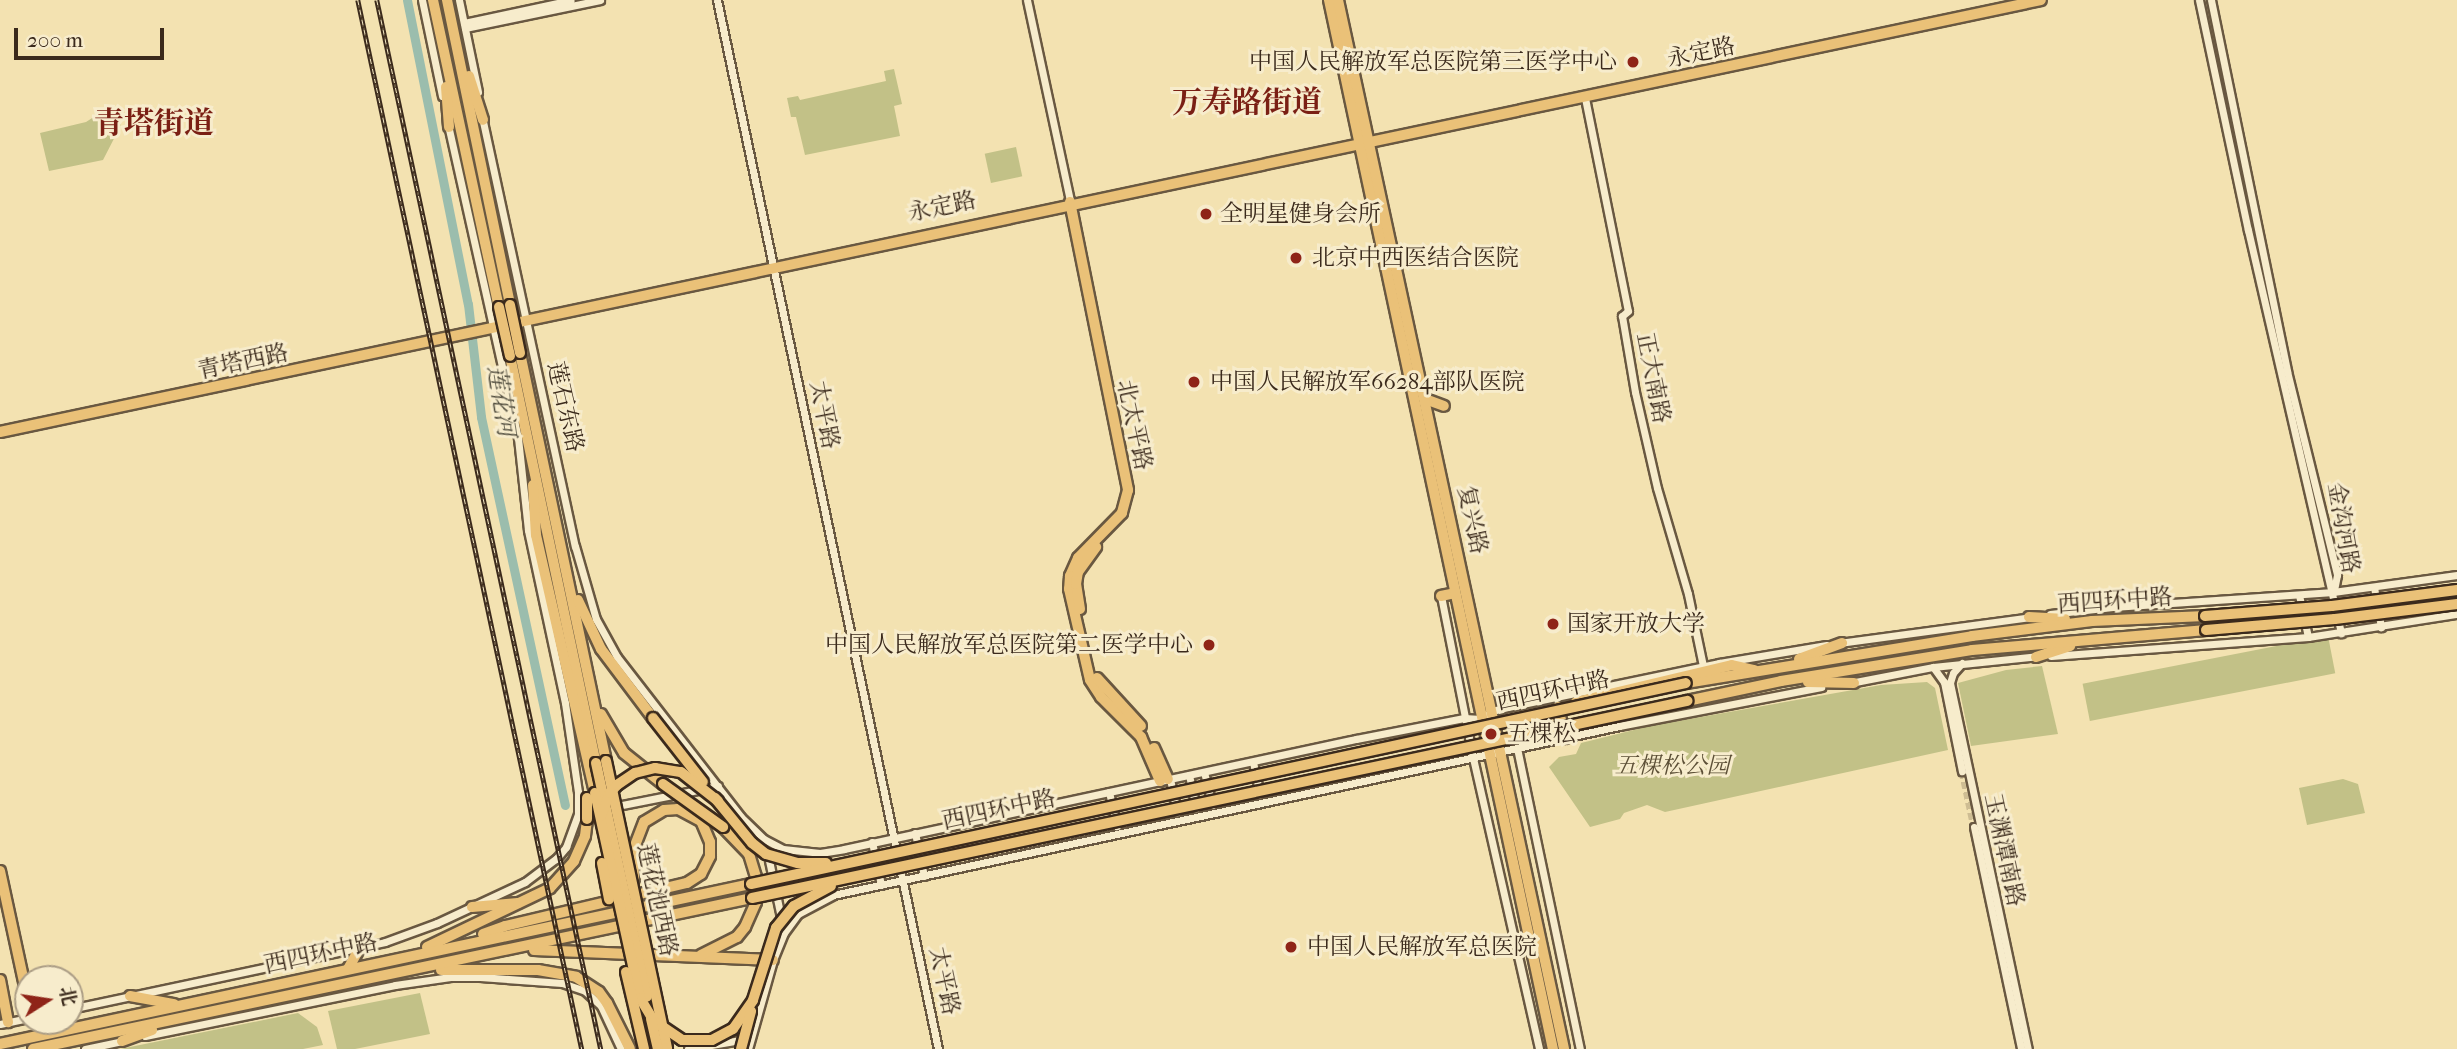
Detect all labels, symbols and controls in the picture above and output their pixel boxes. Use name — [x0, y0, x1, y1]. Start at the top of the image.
scale bar — [18, 14, 168, 58]
text: 200 m — [27, 28, 83, 52]
street label: 永定路 — [1664, 32, 1738, 74]
place label: 中国人民解放军总医院第三医学中心 — [1249, 48, 1617, 76]
marker: 中国人民解放军总医院第三医学中心 — [1623, 52, 1643, 72]
district label: 万寿路街道 — [1172, 85, 1322, 121]
district label: 青塔街道 — [94, 106, 214, 142]
street label: 永定路 — [905, 186, 979, 228]
place label: 全明星健身会所 — [1220, 200, 1381, 228]
marker: 全明星健身会所 — [1198, 206, 1214, 222]
place label: 北京中西医结合医院 — [1312, 244, 1519, 272]
marker: 北京中西医结合医院 — [1286, 248, 1306, 268]
street label: 正大南路 — [1631, 330, 1675, 426]
street label: 青塔西路 — [195, 339, 291, 385]
street label: 莲石东路 — [541, 359, 589, 455]
water label: 莲花河 — [481, 363, 521, 439]
place label: 中国人民解放军66284部队医院 — [1210, 368, 1525, 396]
marker: 中国人民解放军66284部队医院 — [1184, 372, 1204, 392]
street label: 北太平路 — [1111, 377, 1157, 473]
street label: 太平路 — [804, 379, 844, 451]
street label: 金沟河路 — [2321, 480, 2365, 576]
street label: 复兴路 — [1451, 483, 1493, 557]
street label: 西四环中路 — [2057, 583, 2173, 619]
place label: 国家开放大学 — [1567, 610, 1705, 638]
marker: 国家开放大学 — [1545, 616, 1561, 632]
place label: 中国人民解放军总医院第二医学中心 — [825, 631, 1193, 659]
marker: 中国人民解放军总医院第二医学中心 — [1199, 635, 1219, 655]
street label: 西四环中路 — [1494, 666, 1612, 716]
place label: 五棵松 — [1507, 720, 1576, 748]
marker: 五棵松 — [1481, 724, 1501, 744]
park label: 五棵松公园 — [1615, 752, 1729, 780]
street label: 西四环中路 — [940, 785, 1058, 835]
street label: 玉渊潭南路 — [1979, 791, 2029, 909]
street label: 莲花池西路 — [632, 841, 682, 959]
street label: 西四环中路 — [262, 929, 380, 979]
place label: 中国人民解放军总医院 — [1307, 933, 1537, 961]
marker: 中国人民解放军总医院 — [1281, 937, 1301, 957]
street label: 太平路 — [923, 944, 965, 1018]
north arrow — [14, 965, 84, 1035]
text: 北 — [55, 984, 80, 1008]

